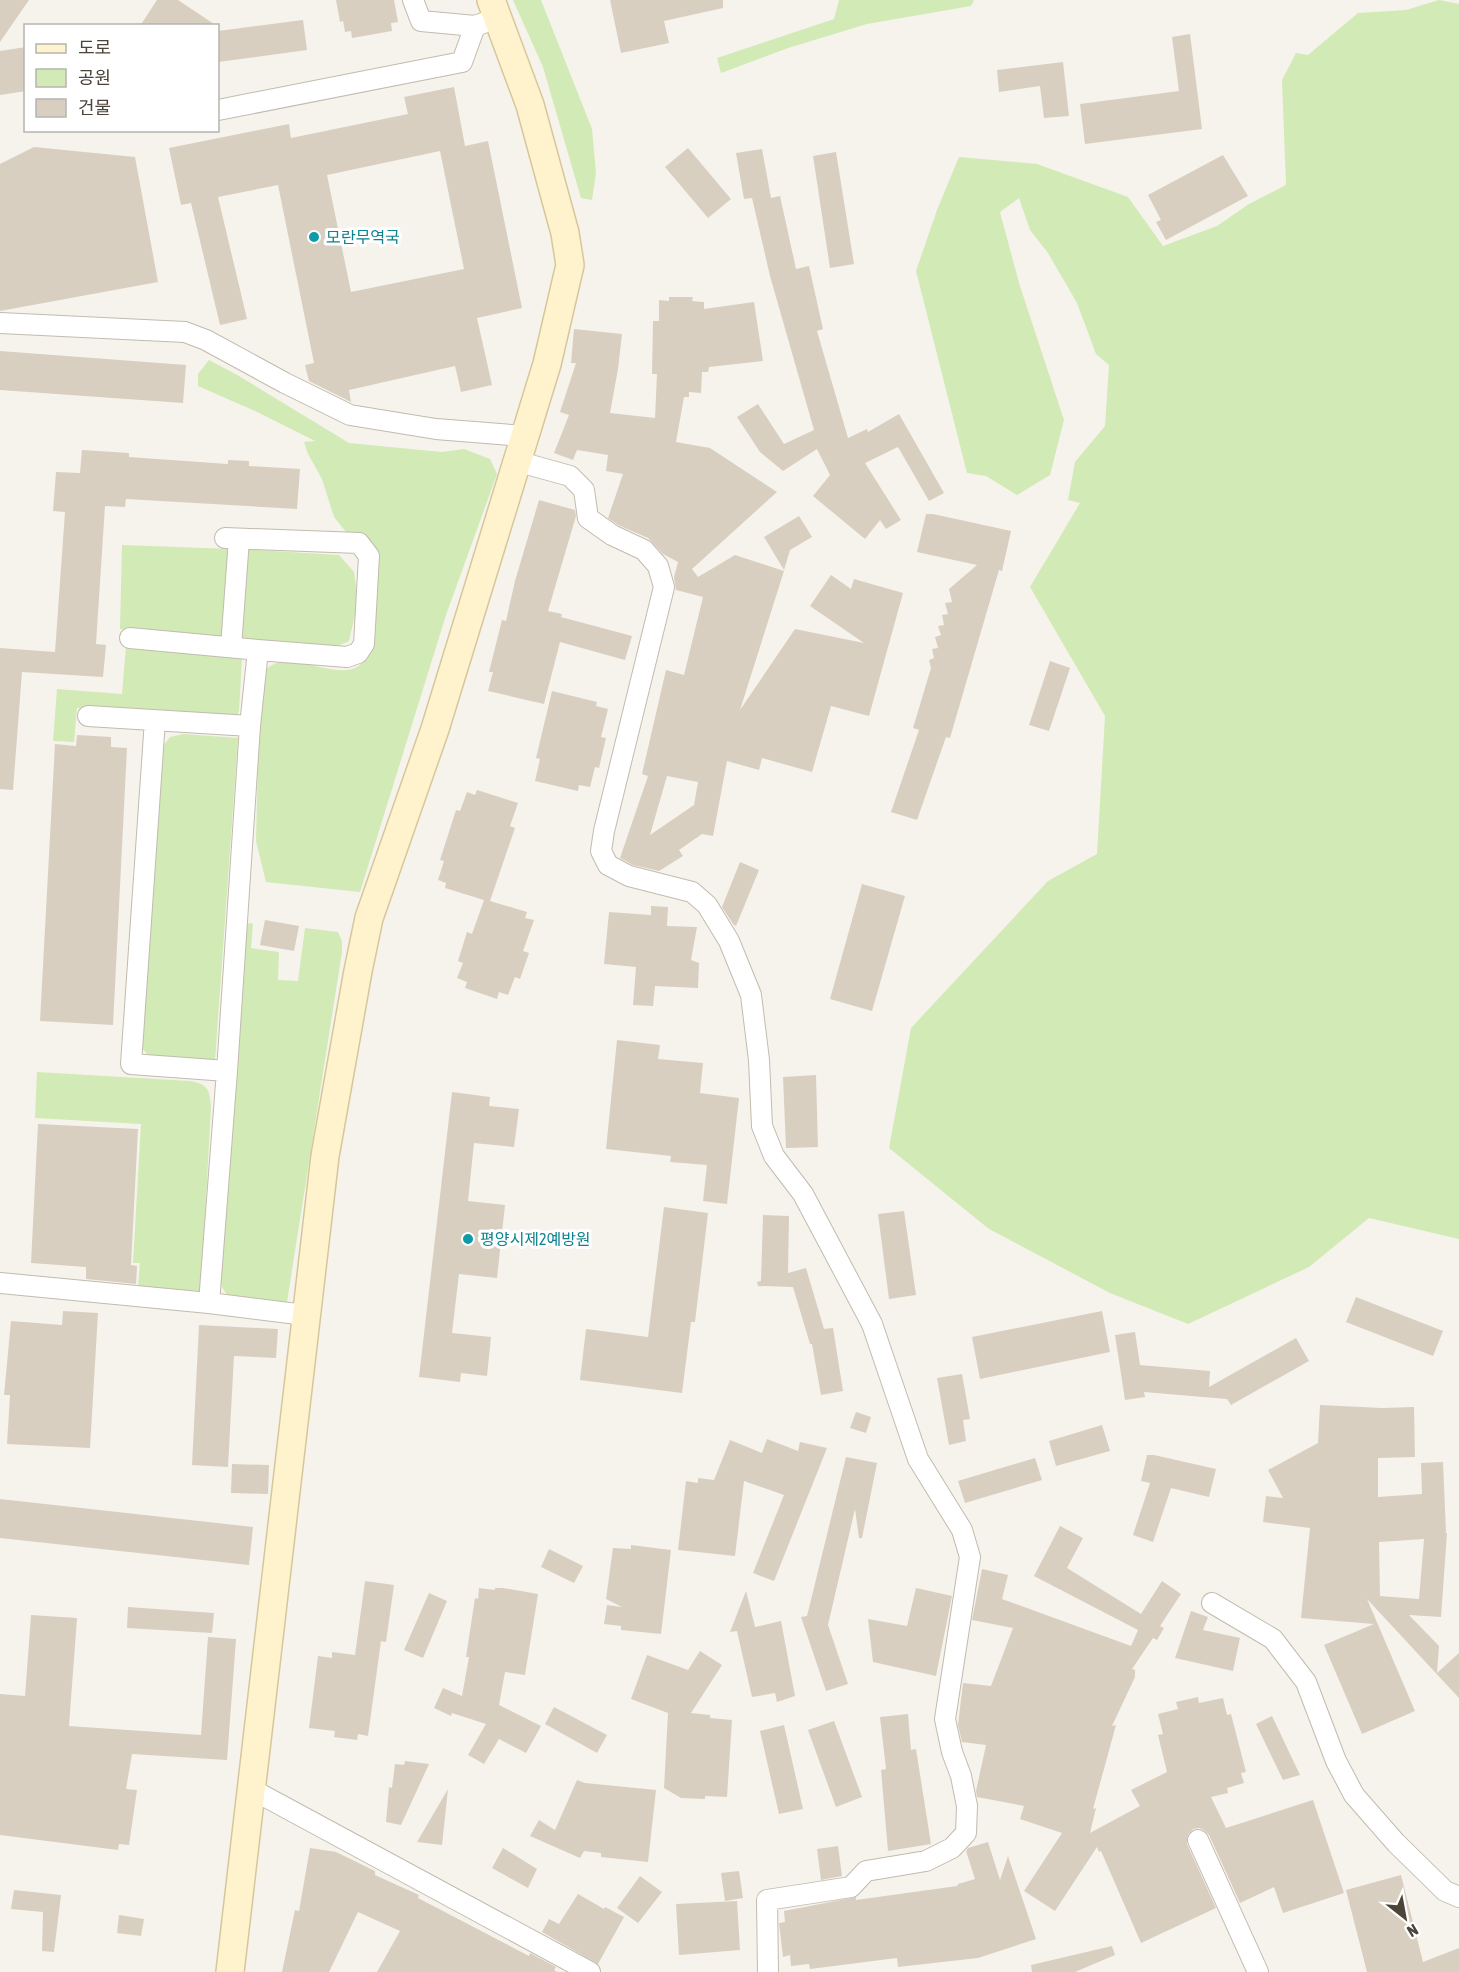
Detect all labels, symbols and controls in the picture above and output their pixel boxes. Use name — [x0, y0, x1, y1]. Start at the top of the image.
legend — [24, 24, 219, 132]
text: 도로 — [78, 37, 111, 58]
text: 공원 — [78, 67, 111, 88]
text: 건물 — [78, 97, 111, 118]
place label: 모란무역국 — [326, 228, 400, 246]
marker: 모란무역국 — [307, 230, 321, 244]
place label: 평양시제2예방원 — [480, 1230, 591, 1248]
marker: 평양시제2예방원 — [461, 1232, 475, 1246]
north arrow — [1375, 1888, 1435, 1948]
text: N — [1404, 1921, 1421, 1941]

